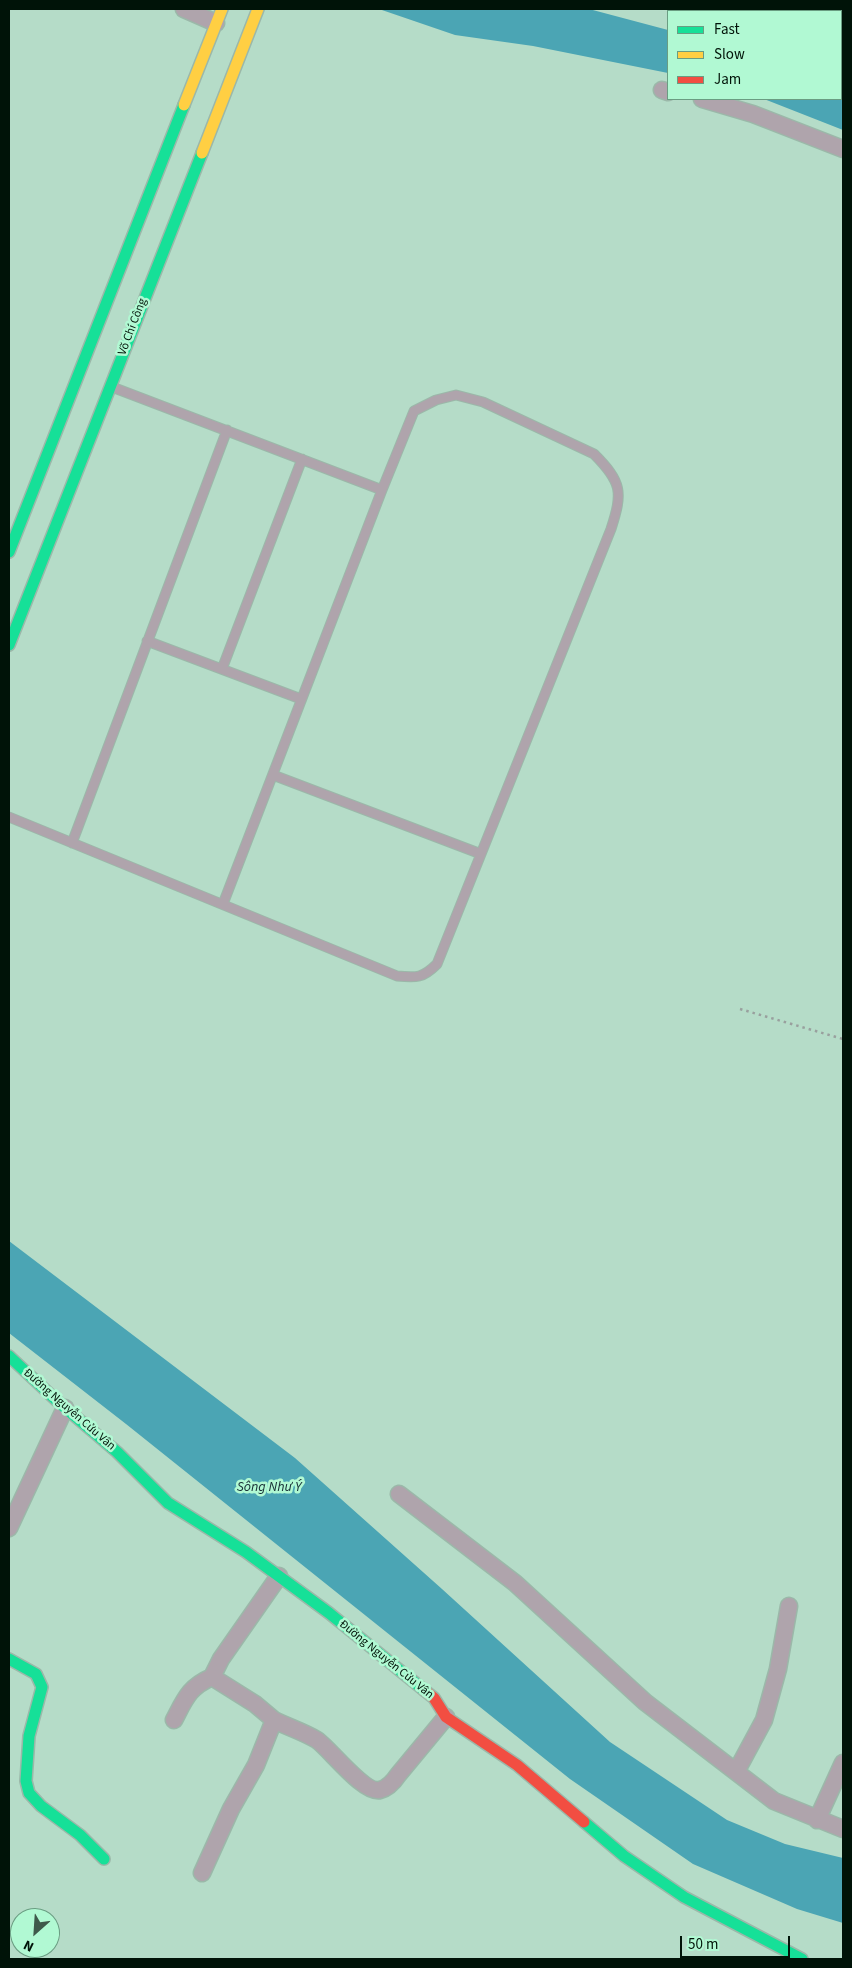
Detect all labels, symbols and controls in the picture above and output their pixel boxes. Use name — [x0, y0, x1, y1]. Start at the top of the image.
legend — [667, 10, 842, 100]
text: Fast — [714, 19, 740, 40]
text: Slow — [714, 44, 745, 65]
text: Jam — [714, 69, 741, 90]
street label: Võ Chí Công — [116, 297, 150, 357]
street label: Đường Nguyễn Cửu Vân — [20, 1366, 118, 1454]
water label: Sông Như Ý — [237, 1480, 301, 1496]
street label: Đường Nguyễn Cửu Vân — [336, 1618, 436, 1702]
north arrow — [10, 1908, 60, 1958]
scale bar — [682, 1926, 792, 1958]
text: 50 m — [688, 1934, 718, 1955]
text: N — [20, 1935, 37, 1957]

